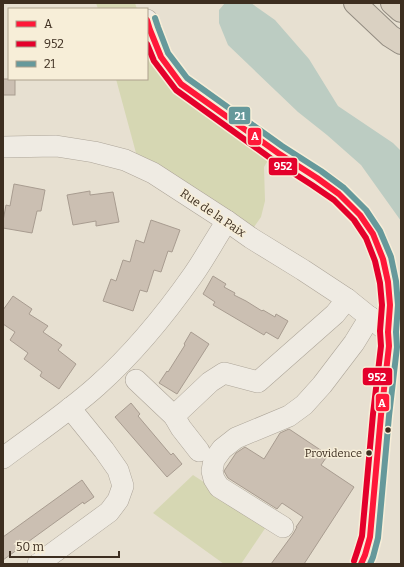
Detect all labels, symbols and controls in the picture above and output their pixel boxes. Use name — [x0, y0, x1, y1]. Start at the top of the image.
legend — [8, 8, 148, 80]
text: A — [44, 17, 53, 31]
text: 952 — [44, 37, 64, 51]
text: 21 — [44, 57, 56, 71]
line badge: 21 — [228, 106, 251, 125]
text: 21 — [235, 110, 246, 123]
line badge: A — [247, 127, 262, 146]
text: A — [251, 130, 259, 143]
line badge: 952 — [268, 157, 298, 176]
text: 952 — [274, 160, 292, 173]
street label: Rue de la Paix — [178, 186, 249, 240]
line badge: 952 — [362, 367, 393, 386]
text: 952 — [368, 371, 386, 384]
line badge: A — [375, 393, 390, 412]
text: A — [378, 397, 386, 410]
unlabelled marker — [383, 425, 393, 435]
place label: Providence — [305, 447, 362, 460]
marker: Providence — [364, 448, 374, 458]
scale bar — [10, 533, 119, 559]
text: 50 m — [16, 540, 45, 554]

